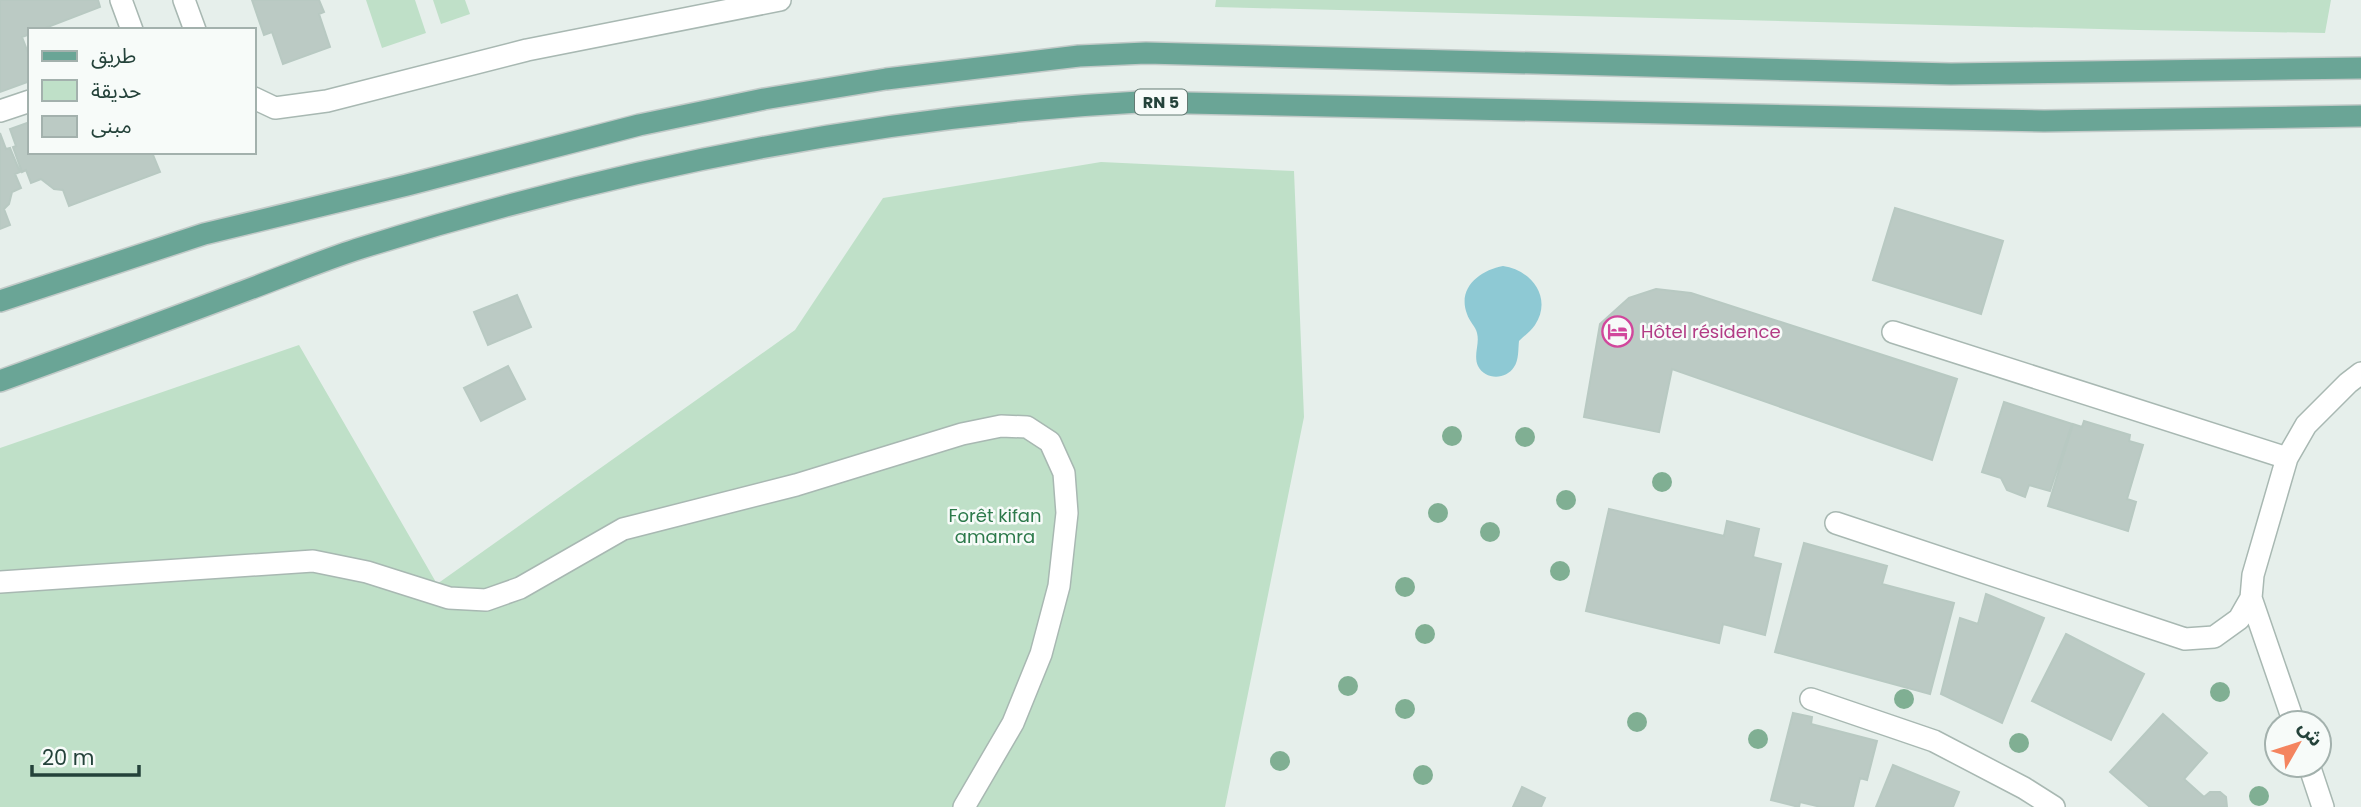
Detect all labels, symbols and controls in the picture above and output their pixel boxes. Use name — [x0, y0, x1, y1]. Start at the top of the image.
legend — [28, 28, 256, 154]
text: طريق — [91, 41, 136, 70]
text: حديقة — [91, 76, 141, 105]
road number: RN 5 — [1135, 90, 1187, 114]
text: مبنى — [91, 111, 132, 140]
hotel icon: Hôtel résidence — [1601, 315, 1635, 349]
place label: Hôtel résidence — [1641, 319, 1781, 344]
park label: Forêt kifan amamra — [948, 503, 1042, 549]
north arrow — [2263, 709, 2333, 779]
text: ش — [2292, 715, 2330, 752]
scale bar — [32, 734, 138, 778]
text: 20 m — [42, 743, 95, 772]

